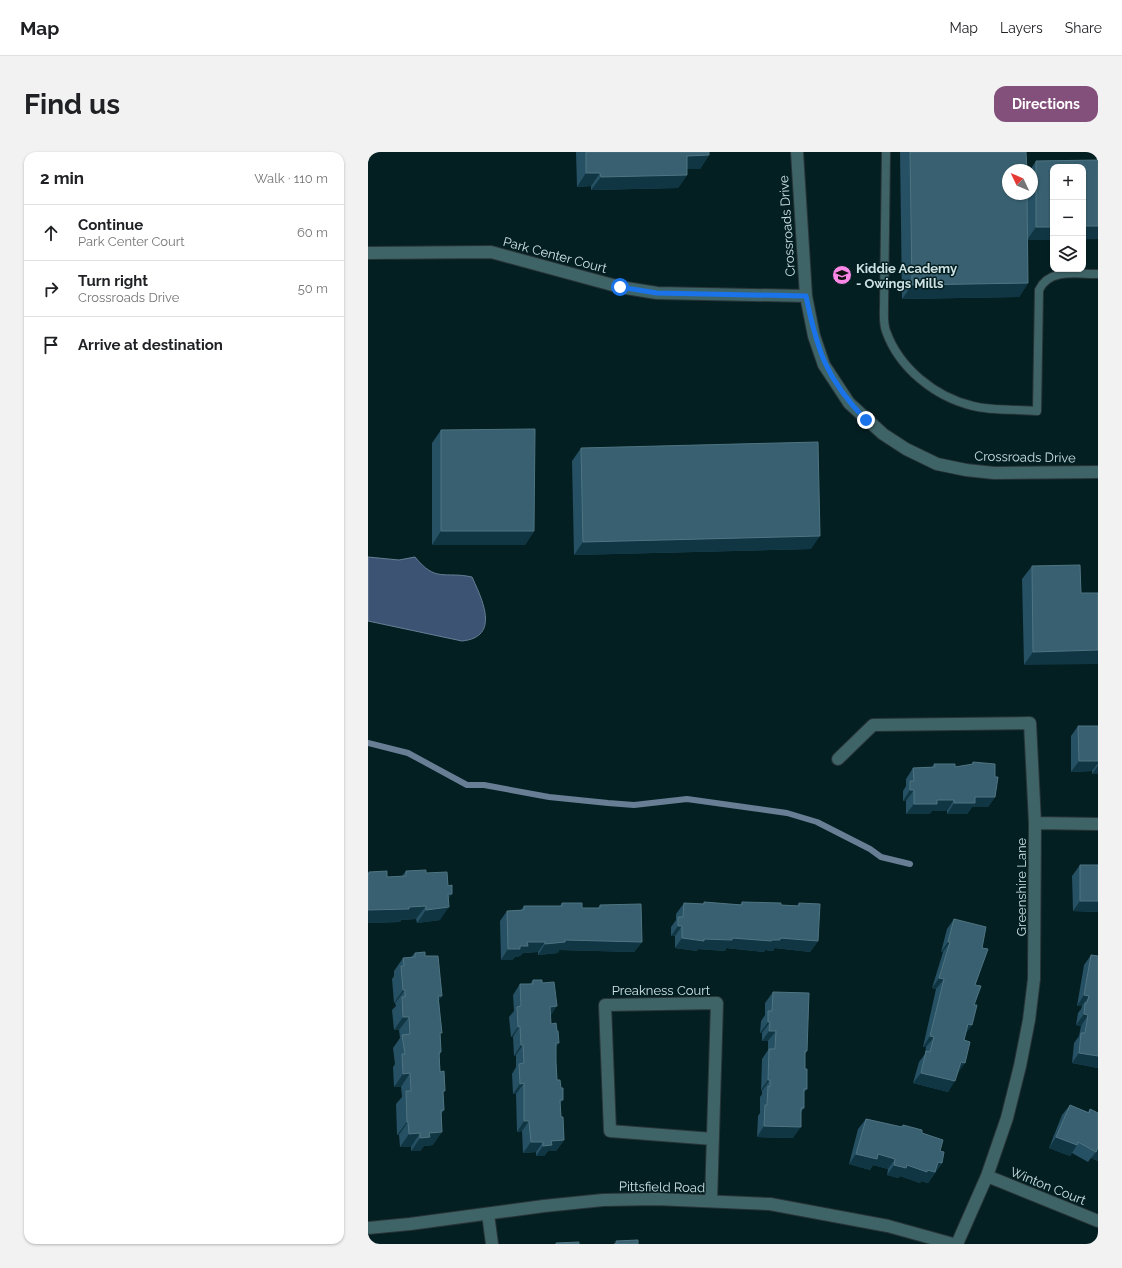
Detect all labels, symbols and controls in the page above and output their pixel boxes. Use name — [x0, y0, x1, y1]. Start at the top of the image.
text: Map — [20, 17, 59, 39]
text: Map — [950, 20, 978, 36]
text: Layers — [1000, 20, 1043, 36]
text: Share — [1065, 20, 1102, 36]
button: Directions — [994, 86, 1098, 122]
text: Find us — [24, 88, 120, 121]
north arrow — [1002, 164, 1038, 200]
map controls — [1050, 164, 1086, 272]
button: + — [1050, 164, 1086, 200]
text: 2 min — [40, 168, 84, 188]
text: Walk · 110 m — [254, 171, 328, 186]
street label: Crossroads Drive — [776, 175, 798, 277]
button: − — [1050, 200, 1086, 236]
text: Continue — [78, 216, 143, 234]
icon: ahead — [40, 222, 62, 244]
text: 60 m — [297, 225, 328, 240]
text: Park Center Court — [78, 234, 185, 249]
street label: Park Center Court — [502, 234, 609, 276]
button: layers — [1050, 236, 1086, 272]
place label: Kiddie Academy - Owings Mills — [856, 261, 957, 291]
school or university icon: Kiddie Academy - Owings Mills — [831, 264, 853, 286]
text: Turn right — [78, 272, 148, 290]
icon: right — [40, 278, 62, 300]
route start — [611, 278, 629, 296]
text: 50 m — [298, 281, 328, 296]
text: Crossroads Drive — [78, 290, 179, 305]
icon: arrive — [40, 334, 62, 356]
text: Arrive at destination — [78, 336, 223, 354]
route end — [857, 411, 875, 429]
street label: Crossroads Drive — [974, 449, 1076, 465]
street label: Greenshire Lane — [1014, 837, 1029, 936]
street label: Preakness Court — [612, 983, 711, 998]
street label: Winton Court — [1008, 1164, 1089, 1208]
street label: Pittsfield Road — [619, 1179, 705, 1195]

